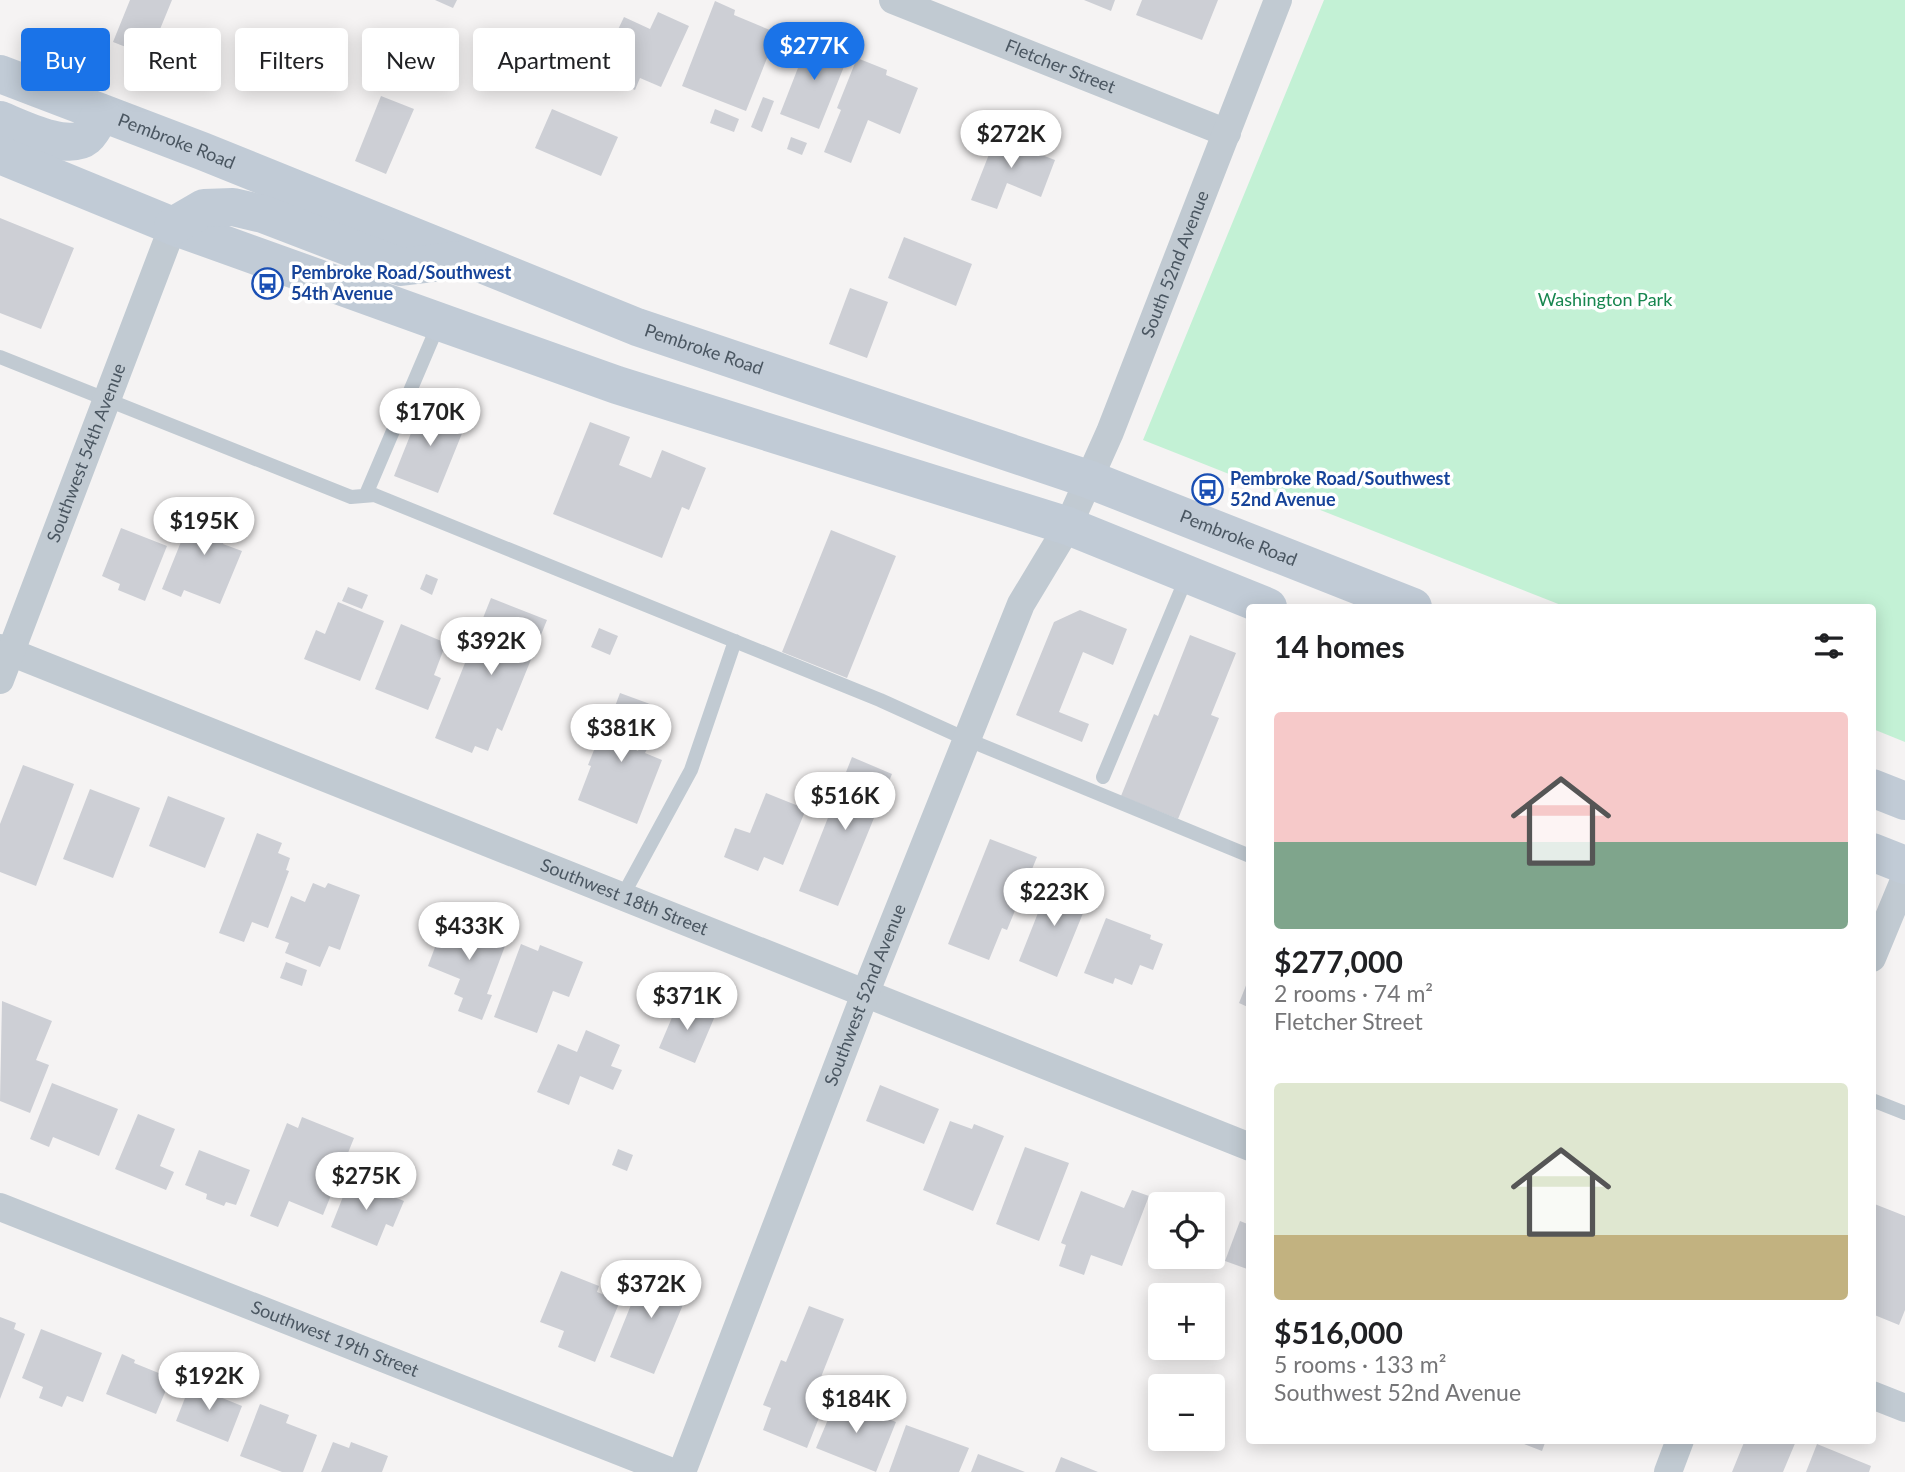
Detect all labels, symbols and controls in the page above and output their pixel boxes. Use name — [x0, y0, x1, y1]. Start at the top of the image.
pin: $277K — [765, 22, 863, 82]
chip: Buy — [21, 28, 110, 91]
chip: Rent — [124, 28, 221, 91]
chip: Filters — [235, 28, 348, 91]
chip: New — [362, 28, 459, 91]
chip: Apartment — [473, 28, 635, 91]
text: $277K — [779, 31, 849, 59]
street label: Fletcher Street — [1002, 34, 1119, 98]
street label: Pembroke Road — [115, 108, 239, 173]
pin: $272K — [962, 110, 1060, 170]
text: $272K — [976, 119, 1046, 147]
street label: South 52nd Avenue — [1136, 187, 1213, 340]
place label: Pembroke Road/Southwest 54th Avenue — [291, 261, 512, 304]
bus stop icon: Pembroke Road/Southwest 54th Avenue — [251, 266, 285, 300]
park label: Washington Park — [1538, 288, 1673, 310]
street label: Pembroke Road — [642, 318, 766, 379]
street label: Southwest 54th Avenue — [42, 360, 130, 545]
pin: $170K — [381, 388, 479, 448]
text: $170K — [395, 397, 465, 425]
place label: Pembroke Road/Southwest 52nd Avenue — [1230, 467, 1451, 510]
bus stop icon: Pembroke Road/Southwest 52nd Avenue — [1190, 472, 1224, 506]
pin: $195K — [155, 498, 253, 557]
street label: Pembroke Road — [1177, 504, 1300, 570]
text: $195K — [169, 506, 239, 534]
pin: $392K — [442, 618, 540, 677]
text: $392K — [456, 626, 526, 654]
icon: filters — [1810, 627, 1848, 665]
text: 14 homes — [1274, 628, 1405, 664]
pin: $381K — [572, 704, 670, 764]
text: $381K — [586, 713, 656, 741]
icon: home — [1498, 758, 1624, 884]
pin: $516K — [796, 772, 894, 832]
text: $516K — [810, 781, 880, 809]
street label: Southwest 18th Street — [538, 853, 712, 940]
pin: $223K — [1005, 869, 1103, 928]
text: $223K — [1019, 877, 1089, 905]
street label: Southwest 52nd Avenue — [819, 900, 910, 1089]
pin: $433K — [420, 902, 518, 962]
text: $433K — [434, 911, 504, 939]
text: $277,000 — [1274, 943, 1403, 979]
pin: $371K — [638, 972, 736, 1032]
text: 2 rooms · 74 m² — [1274, 979, 1433, 1007]
text: $371K — [652, 981, 722, 1009]
text: Fletcher Street — [1274, 1007, 1423, 1035]
icon: home — [1498, 1129, 1624, 1255]
pin: $275K — [317, 1152, 415, 1212]
text: $275K — [331, 1161, 401, 1189]
map controls — [1148, 1192, 1225, 1451]
button: locate — [1148, 1192, 1225, 1269]
pin: $372K — [602, 1260, 700, 1320]
text: $372K — [616, 1269, 686, 1297]
button: + — [1148, 1283, 1225, 1360]
street label: Southwest 19th Street — [248, 1295, 423, 1381]
text: $516,000 — [1274, 1314, 1403, 1350]
text: 5 rooms · 133 m² — [1274, 1350, 1446, 1378]
pin: $192K — [160, 1352, 258, 1412]
text: $192K — [174, 1361, 244, 1389]
button: − — [1148, 1374, 1225, 1451]
pin: $184K — [807, 1376, 905, 1435]
text: Southwest 52nd Avenue — [1274, 1378, 1521, 1406]
text: $184K — [821, 1384, 891, 1412]

